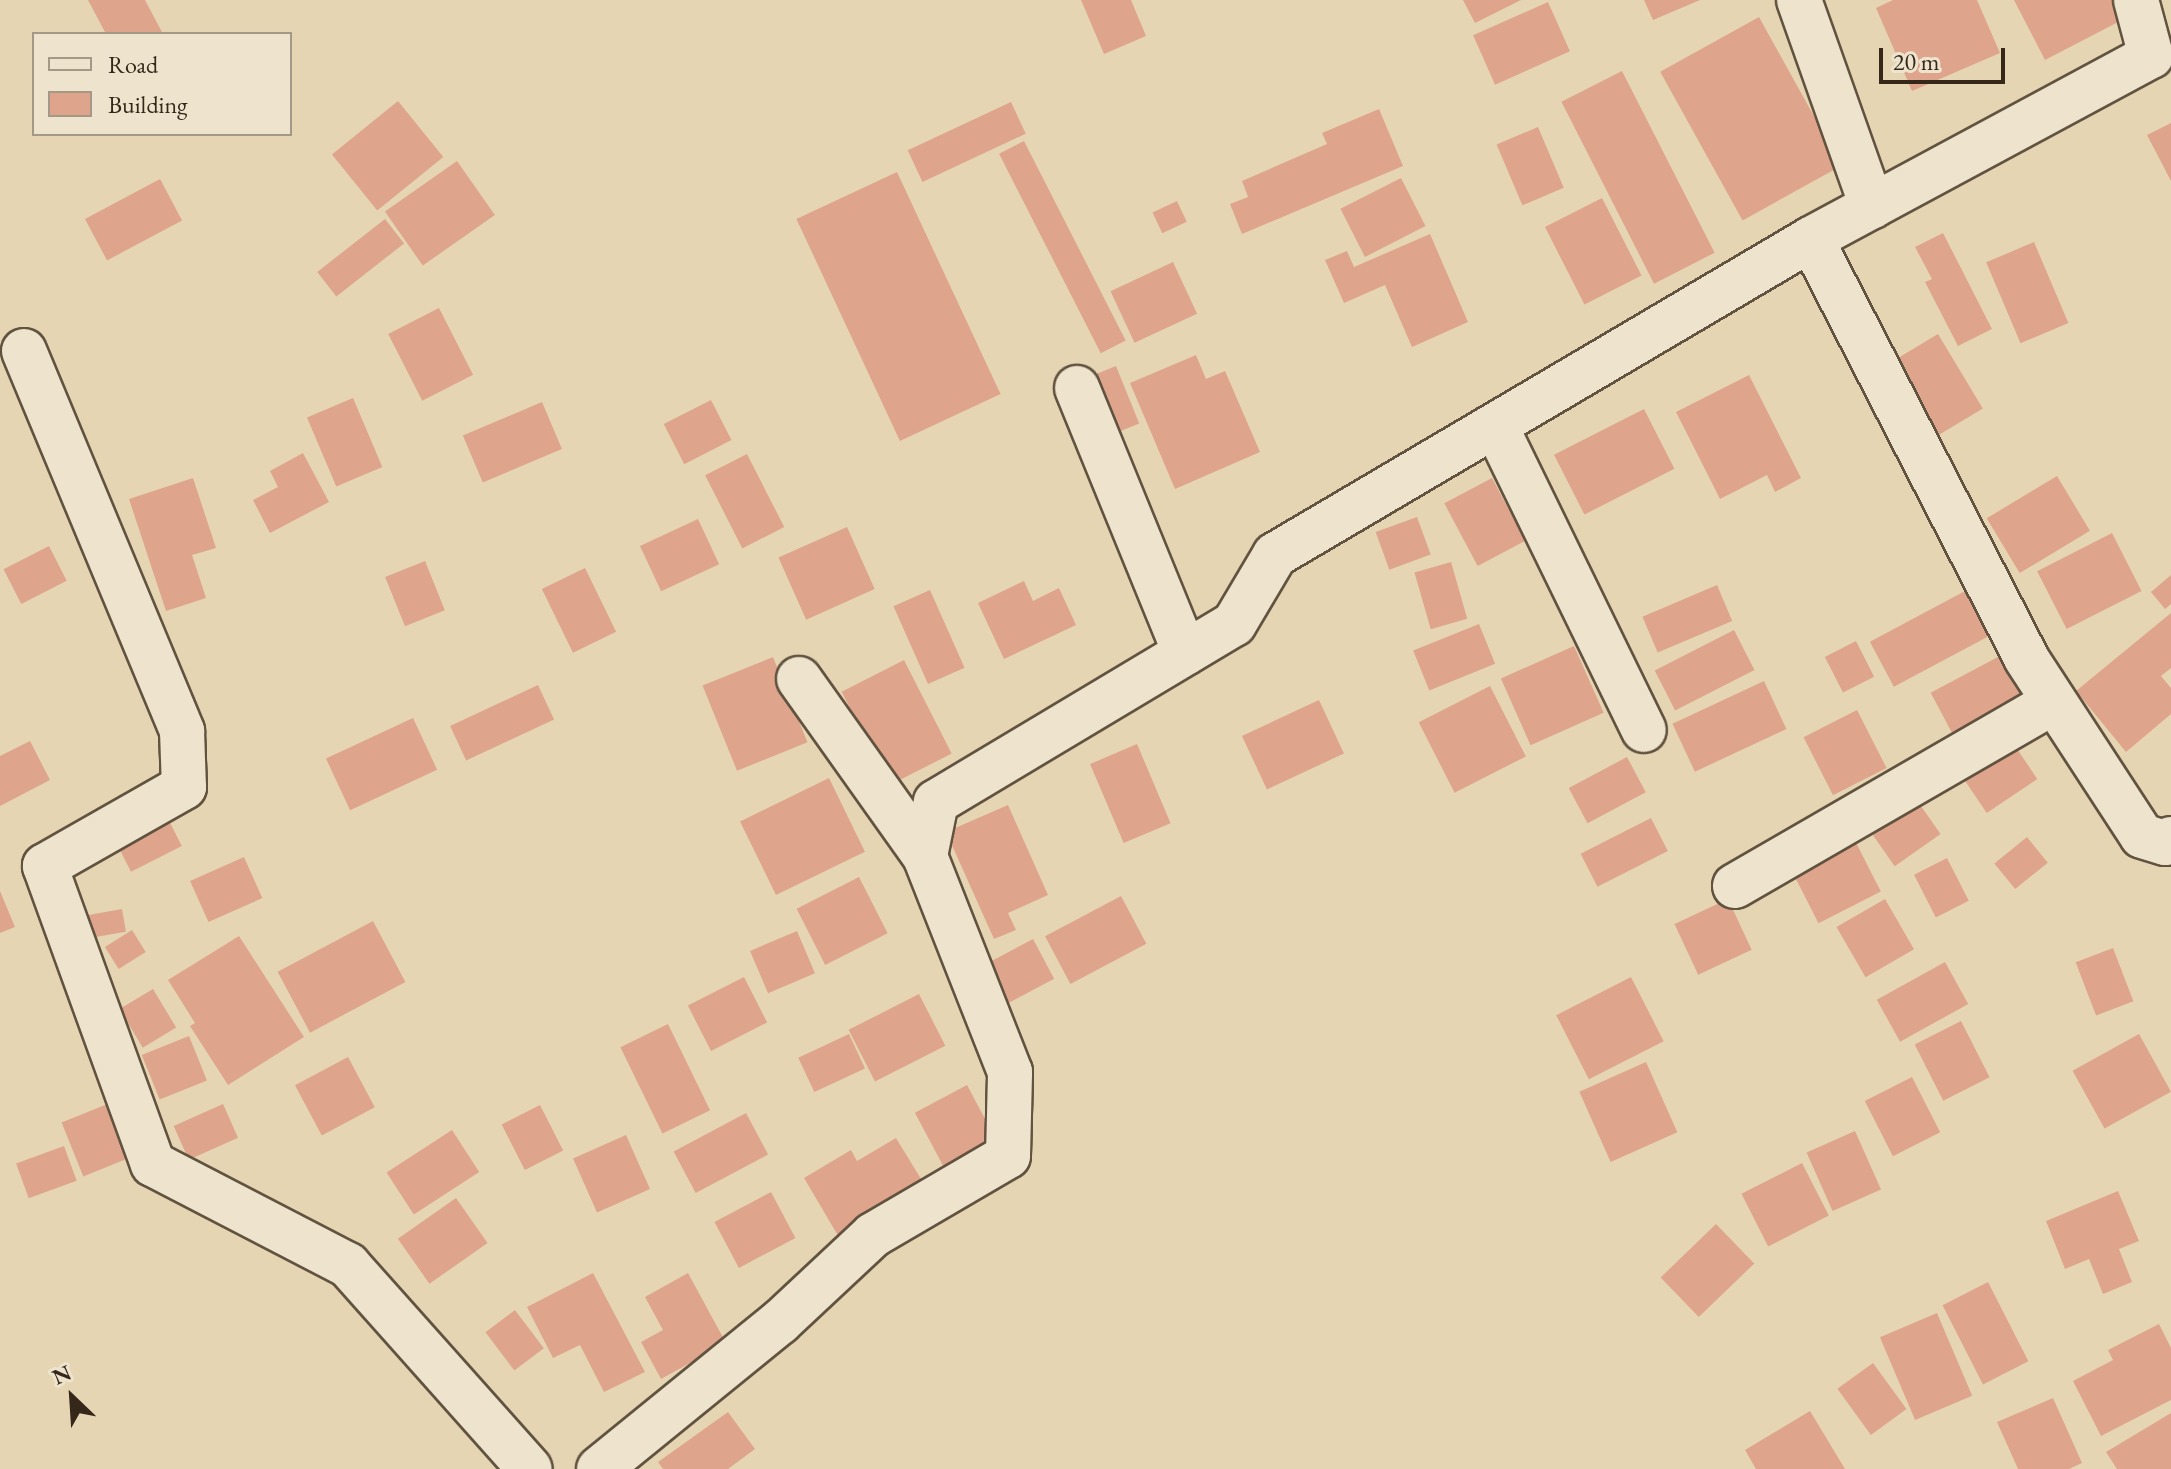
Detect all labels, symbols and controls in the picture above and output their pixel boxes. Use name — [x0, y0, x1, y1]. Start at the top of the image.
legend — [32, 32, 292, 136]
scale bar — [1883, 32, 2009, 82]
text: 20 m — [1893, 46, 1940, 77]
text: Road — [108, 49, 158, 80]
text: Building — [108, 89, 188, 120]
north arrow — [32, 1357, 112, 1437]
text: N — [47, 1358, 76, 1392]

